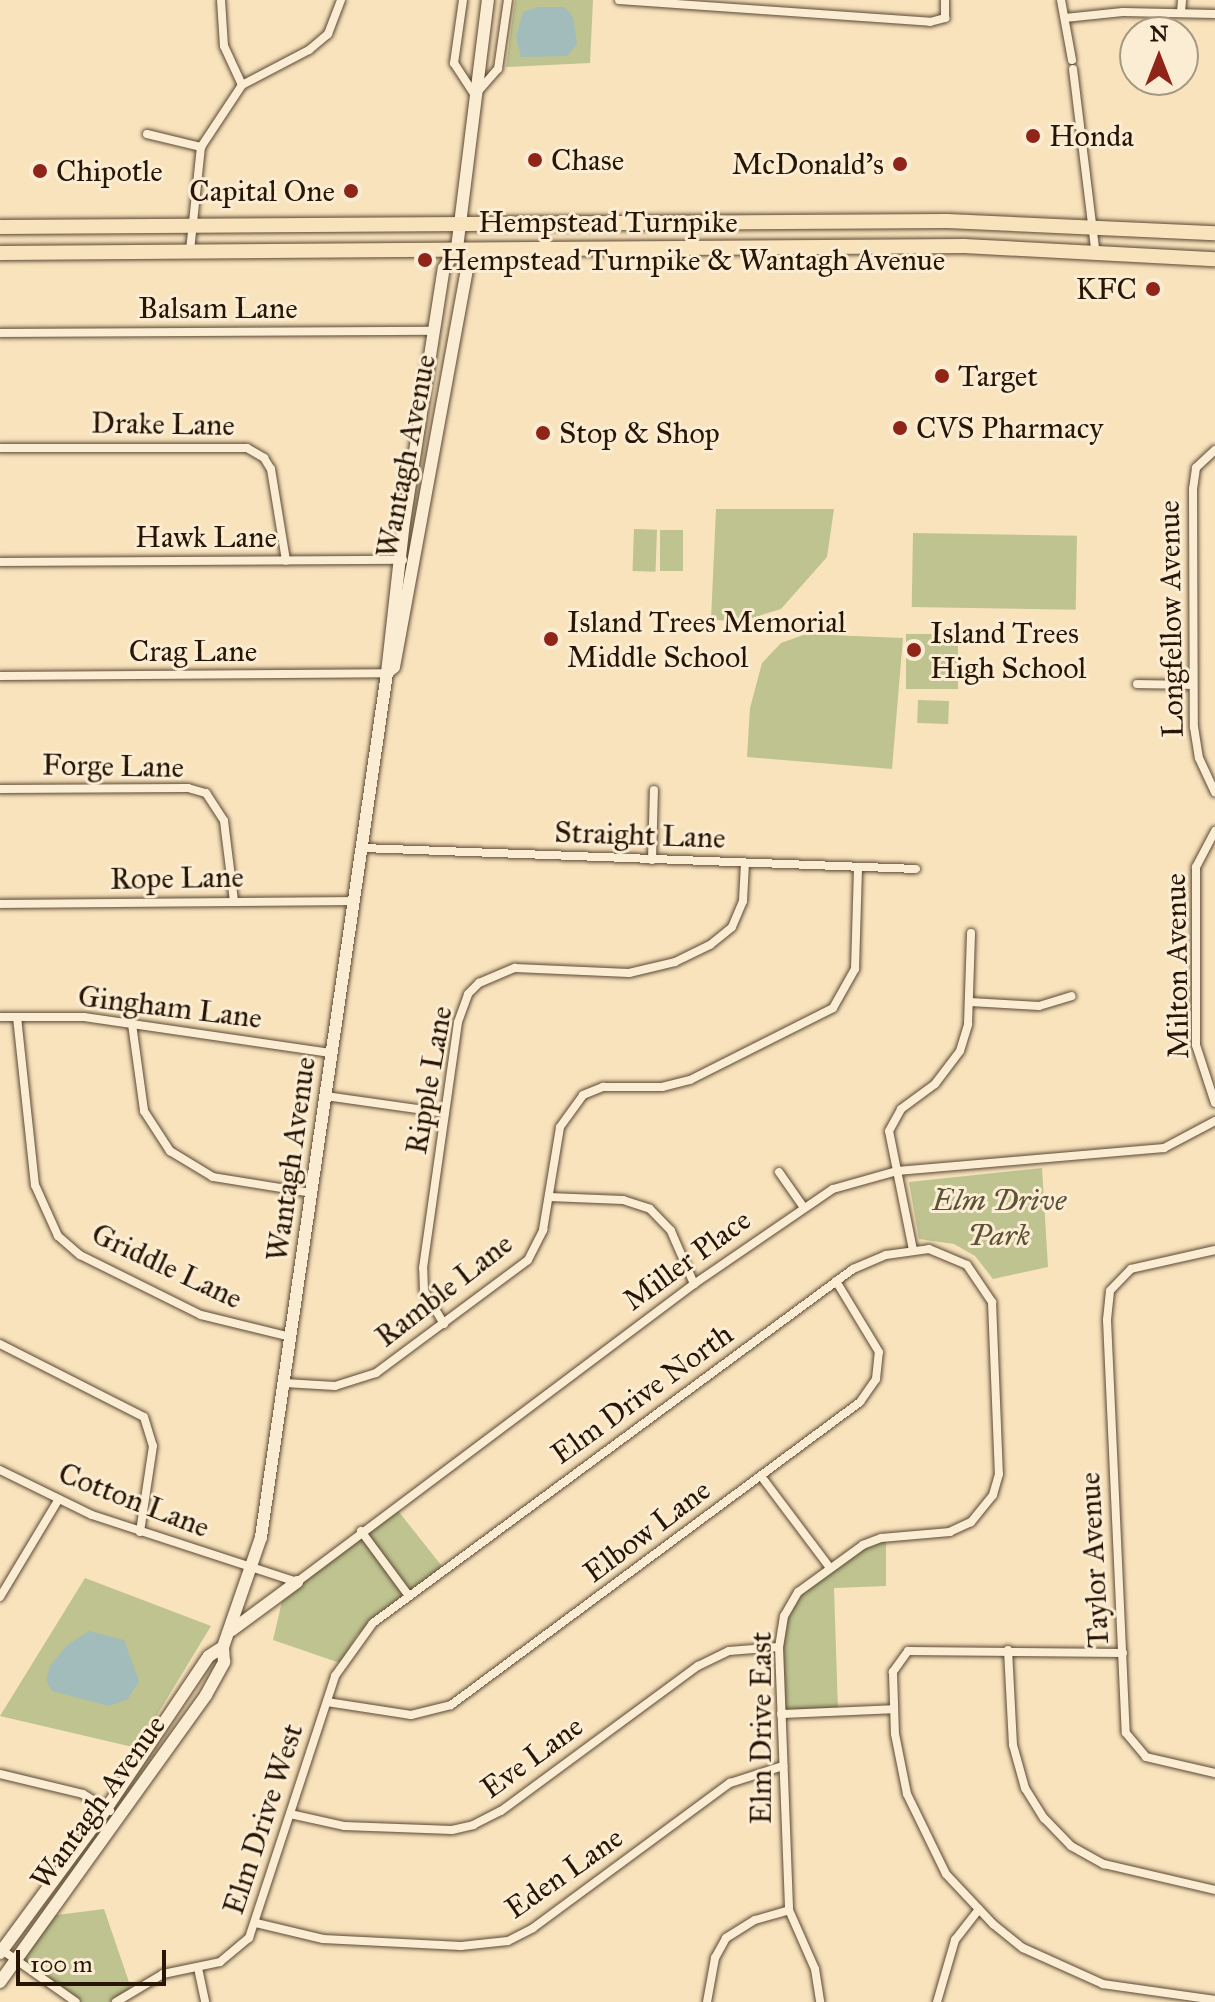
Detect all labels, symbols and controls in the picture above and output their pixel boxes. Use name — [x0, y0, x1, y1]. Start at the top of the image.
north arrow — [1119, 16, 1199, 96]
text: N — [1150, 20, 1168, 47]
place label: Honda — [1049, 118, 1134, 154]
marker: Honda — [1024, 127, 1042, 145]
place label: Chase — [551, 142, 624, 178]
place label: McDonald's — [732, 146, 884, 182]
marker: Chase — [526, 151, 544, 169]
place label: Chipotle — [56, 153, 163, 189]
marker: McDonald's — [891, 155, 909, 173]
marker: Chipotle — [31, 162, 49, 180]
place label: Capital One — [189, 173, 335, 209]
marker: Capital One — [342, 182, 360, 200]
street label: Hempstead Turnpike — [478, 204, 738, 240]
place label: Hempstead Turnpike & Wantagh Avenue — [441, 242, 945, 278]
marker: Hempstead Turnpike & Wantagh Avenue — [416, 251, 434, 269]
place label: KFC — [1076, 271, 1137, 307]
marker: KFC — [1144, 280, 1162, 298]
street label: Balsam Lane — [138, 290, 298, 326]
street label: Wantagh Avenue — [369, 351, 443, 561]
place label: Target — [958, 358, 1038, 394]
marker: Target — [933, 367, 951, 385]
street label: Drake Lane — [91, 405, 235, 443]
place label: CVS Pharmacy — [916, 410, 1103, 446]
place label: Stop & Shop — [559, 415, 720, 451]
marker: CVS Pharmacy — [891, 419, 909, 437]
marker: Stop & Shop — [534, 424, 552, 442]
street label: Longfellow Avenue — [1151, 500, 1191, 738]
street label: Hawk Lane — [135, 519, 277, 555]
place label: Island Trees Memorial Middle School — [567, 604, 846, 674]
place label: Island Trees High School — [930, 615, 1086, 686]
marker: Island Trees Memorial Middle School — [542, 630, 560, 648]
street label: Crag Lane — [129, 633, 257, 669]
marker: Island Trees High School — [905, 641, 923, 659]
street label: Forge Lane — [42, 747, 184, 785]
street label: Straight Lane — [554, 814, 726, 856]
street label: Rope Lane — [110, 859, 244, 897]
street label: Milton Avenue — [1157, 873, 1197, 1059]
street label: Gingham Lane — [76, 978, 264, 1036]
street label: Ripple Lane — [398, 1003, 460, 1157]
street label: Wantagh Avenue — [259, 1054, 323, 1264]
park label: Elm Drive Park — [932, 1182, 1066, 1252]
street label: Miller Place — [616, 1202, 758, 1318]
street label: Griddle Lane — [86, 1215, 248, 1317]
street label: Ramble Lane — [368, 1225, 520, 1355]
street label: Elm Drive North — [544, 1316, 740, 1472]
street label: Cotton Lane — [53, 1455, 215, 1545]
street label: Taylor Avenue — [1071, 1471, 1117, 1649]
street label: Elbow Lane — [577, 1472, 717, 1590]
street label: Elm Drive East — [743, 1632, 779, 1824]
street label: Wantagh Avenue — [23, 1708, 173, 1896]
street label: Eve Lane — [474, 1708, 590, 1806]
street label: Elm Drive West — [215, 1719, 311, 1919]
street label: Eden Lane — [498, 1819, 630, 1927]
scale bar — [20, 1934, 170, 1984]
text: 100 m — [30, 1949, 93, 1979]

